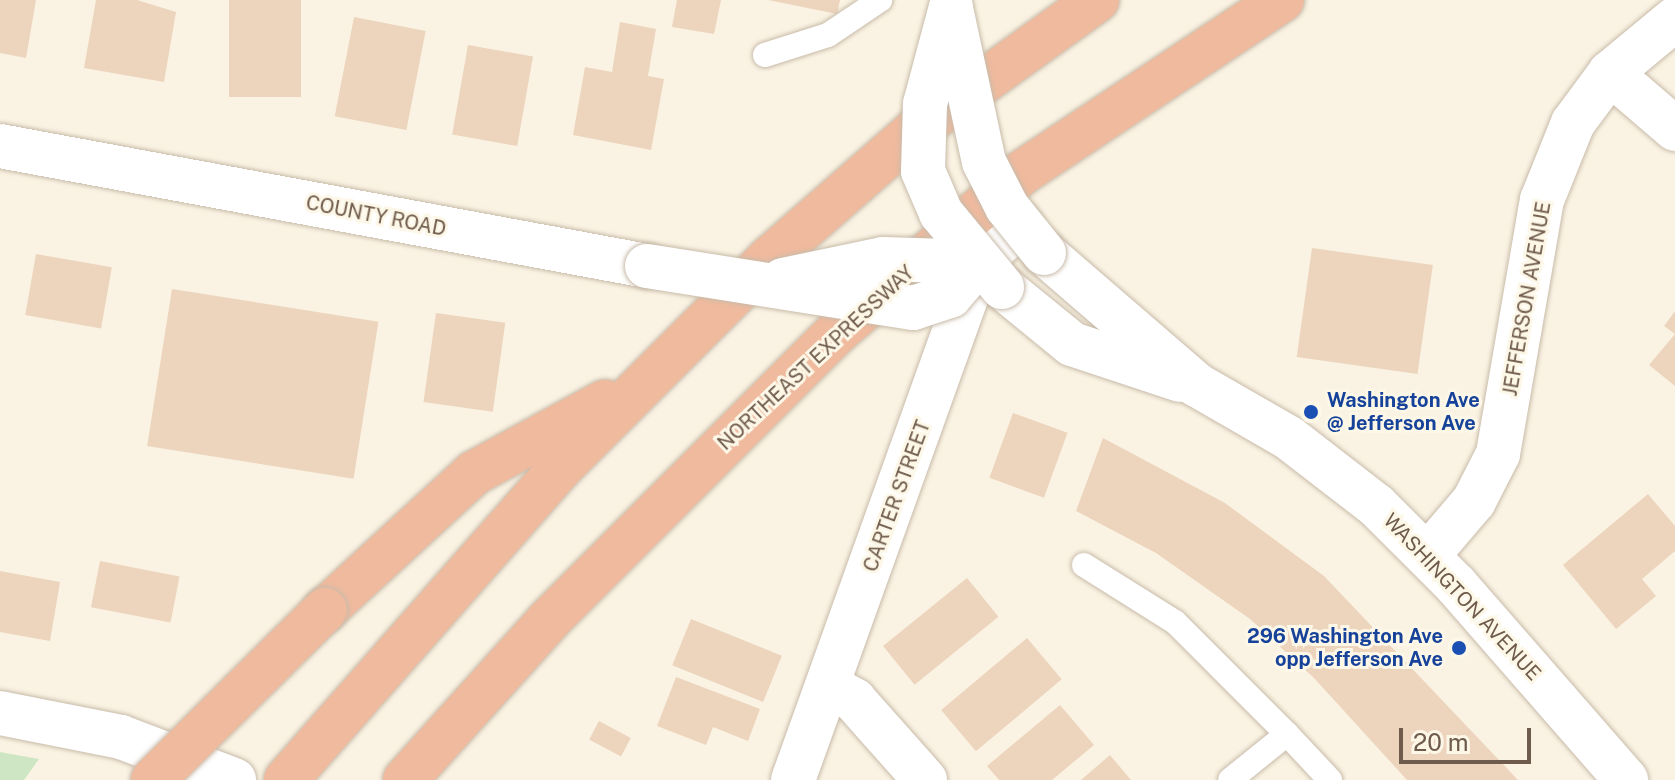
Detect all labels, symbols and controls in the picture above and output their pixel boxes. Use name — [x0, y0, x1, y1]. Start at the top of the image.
street label: COUNTY ROAD — [304, 191, 448, 241]
street label: JEFFERSON AVENUE — [1498, 200, 1556, 398]
street label: NORTHEAST EXPRESSWAY — [713, 261, 919, 455]
place label: Washington Ave @ Jefferson Ave — [1327, 388, 1480, 435]
marker: Washington Ave @ Jefferson Ave — [1302, 403, 1320, 421]
street label: CARTER STREET — [858, 417, 936, 575]
street label: WASHINGTON AVENUE — [1378, 509, 1546, 685]
place label: 296 Washington Ave opp Jefferson Ave — [1247, 624, 1443, 671]
marker: 296 Washington Ave opp Jefferson Ave — [1450, 639, 1468, 657]
scale bar — [1403, 712, 1535, 762]
text: 20 m — [1413, 728, 1469, 756]

